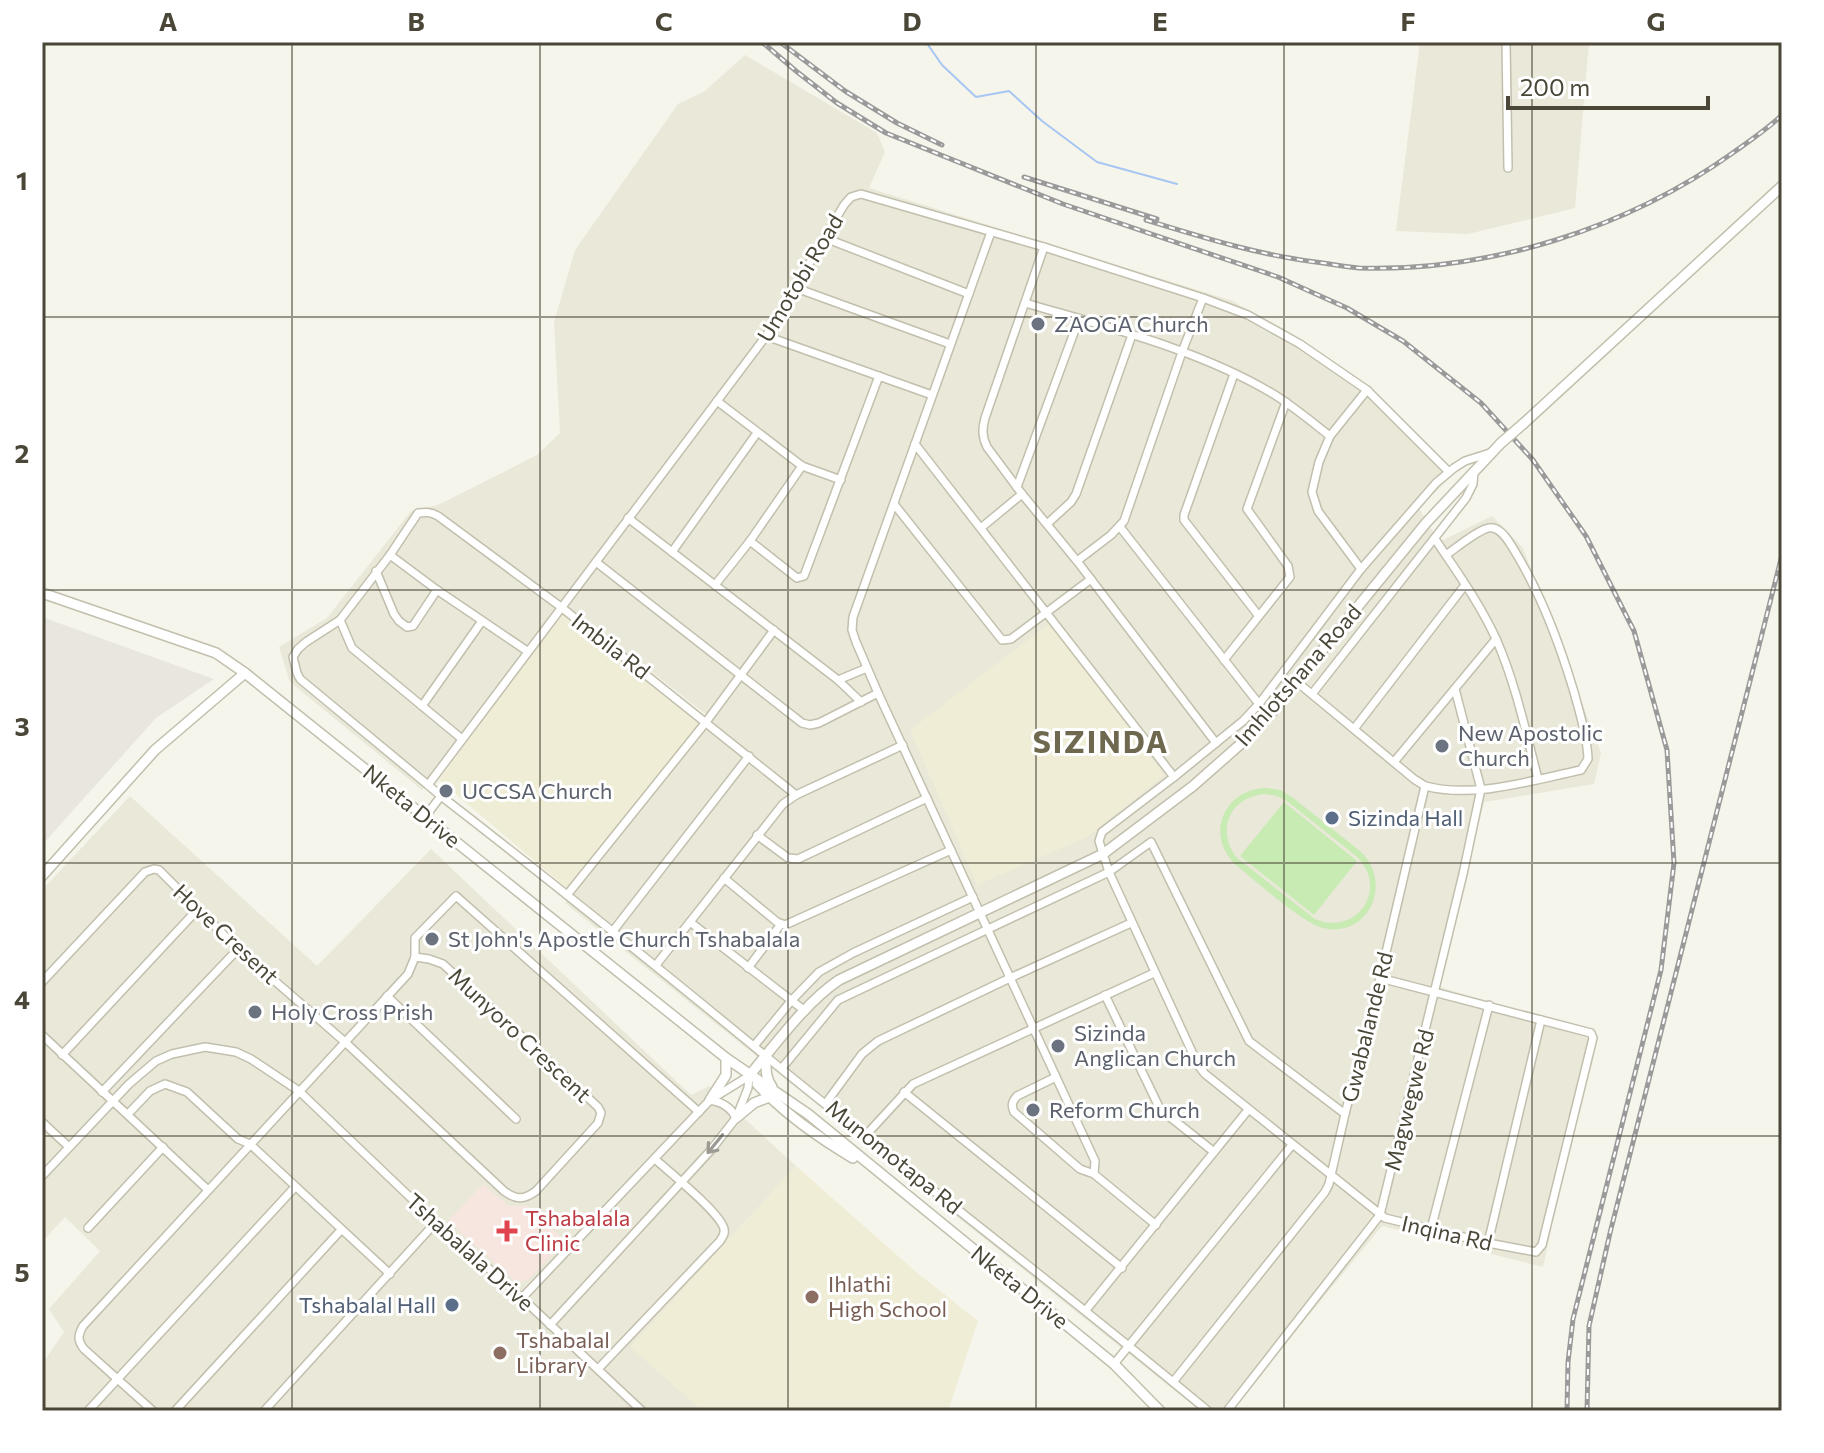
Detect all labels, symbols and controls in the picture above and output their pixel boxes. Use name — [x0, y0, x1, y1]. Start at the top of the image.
text: A — [159, 5, 178, 36]
text: B — [407, 5, 425, 36]
text: C — [655, 5, 673, 36]
text: D — [902, 5, 922, 36]
text: E — [1152, 5, 1168, 36]
text: F — [1400, 5, 1416, 36]
text: G — [1647, 5, 1665, 36]
scale bar — [1508, 60, 1708, 110]
text: 200 m — [1520, 72, 1590, 101]
text: 1 — [16, 164, 28, 195]
street label: Umotobi Road — [751, 209, 848, 347]
place label: ZAOGA Church — [1054, 310, 1209, 337]
marker: ZAOGA Church — [1029, 315, 1047, 333]
text: 2 — [15, 437, 29, 468]
street label: Imhlotshana Road — [1229, 598, 1367, 751]
street label: Imbila Rd — [567, 607, 656, 685]
text: 3 — [14, 710, 30, 741]
place label: New Apostolic Church — [1458, 719, 1603, 771]
district label: SIZINDA — [1033, 722, 1169, 759]
marker: New Apostolic Church — [1433, 737, 1451, 755]
street label: Nketa Drive — [358, 758, 466, 853]
place label: UCCSA Church — [462, 777, 612, 804]
marker: UCCSA Church — [437, 782, 455, 800]
place label: Sizinda Hall — [1348, 804, 1463, 831]
marker: Sizinda Hall — [1323, 809, 1341, 827]
street label: Hove Cresent — [168, 878, 285, 989]
place label: St John's Apostle Church Tshabalala — [448, 925, 800, 952]
marker: St John's Apostle Church Tshabalala — [423, 930, 441, 948]
street label: Gwabalande Rd — [1335, 949, 1398, 1105]
street label: Munyoro Crescent — [444, 962, 597, 1108]
text: 4 — [14, 983, 30, 1014]
place label: Holy Cross Prish — [271, 998, 433, 1025]
marker: Holy Cross Prish — [246, 1003, 264, 1021]
place label: Sizinda Anglican Church — [1074, 1019, 1236, 1071]
street label: Magwegwe Rd — [1378, 1026, 1439, 1173]
marker: Sizinda Anglican Church — [1049, 1037, 1067, 1055]
street label: Munomotapa Rd — [821, 1094, 968, 1220]
place label: Reform Church — [1049, 1096, 1200, 1123]
marker: Reform Church — [1024, 1101, 1042, 1119]
one-way arrow — [707, 1133, 724, 1154]
street label: Tshabalala Drive — [401, 1187, 540, 1316]
place label: Tshabalala Clinic — [525, 1204, 630, 1256]
street label: Inqina Rd — [1399, 1209, 1495, 1256]
marker: Tshabalala Clinic — [496, 1220, 518, 1242]
street label: Nketa Drive — [966, 1239, 1074, 1334]
text: 5 — [14, 1256, 30, 1287]
place label: Ihlathi High School — [828, 1270, 947, 1322]
marker: Ihlathi High School — [803, 1288, 821, 1306]
place label: Tshabalal Hall — [299, 1291, 436, 1318]
marker: Tshabalal Hall — [443, 1296, 461, 1314]
place label: Tshabalal Library — [516, 1326, 610, 1378]
marker: Tshabalal Library — [491, 1344, 509, 1362]

